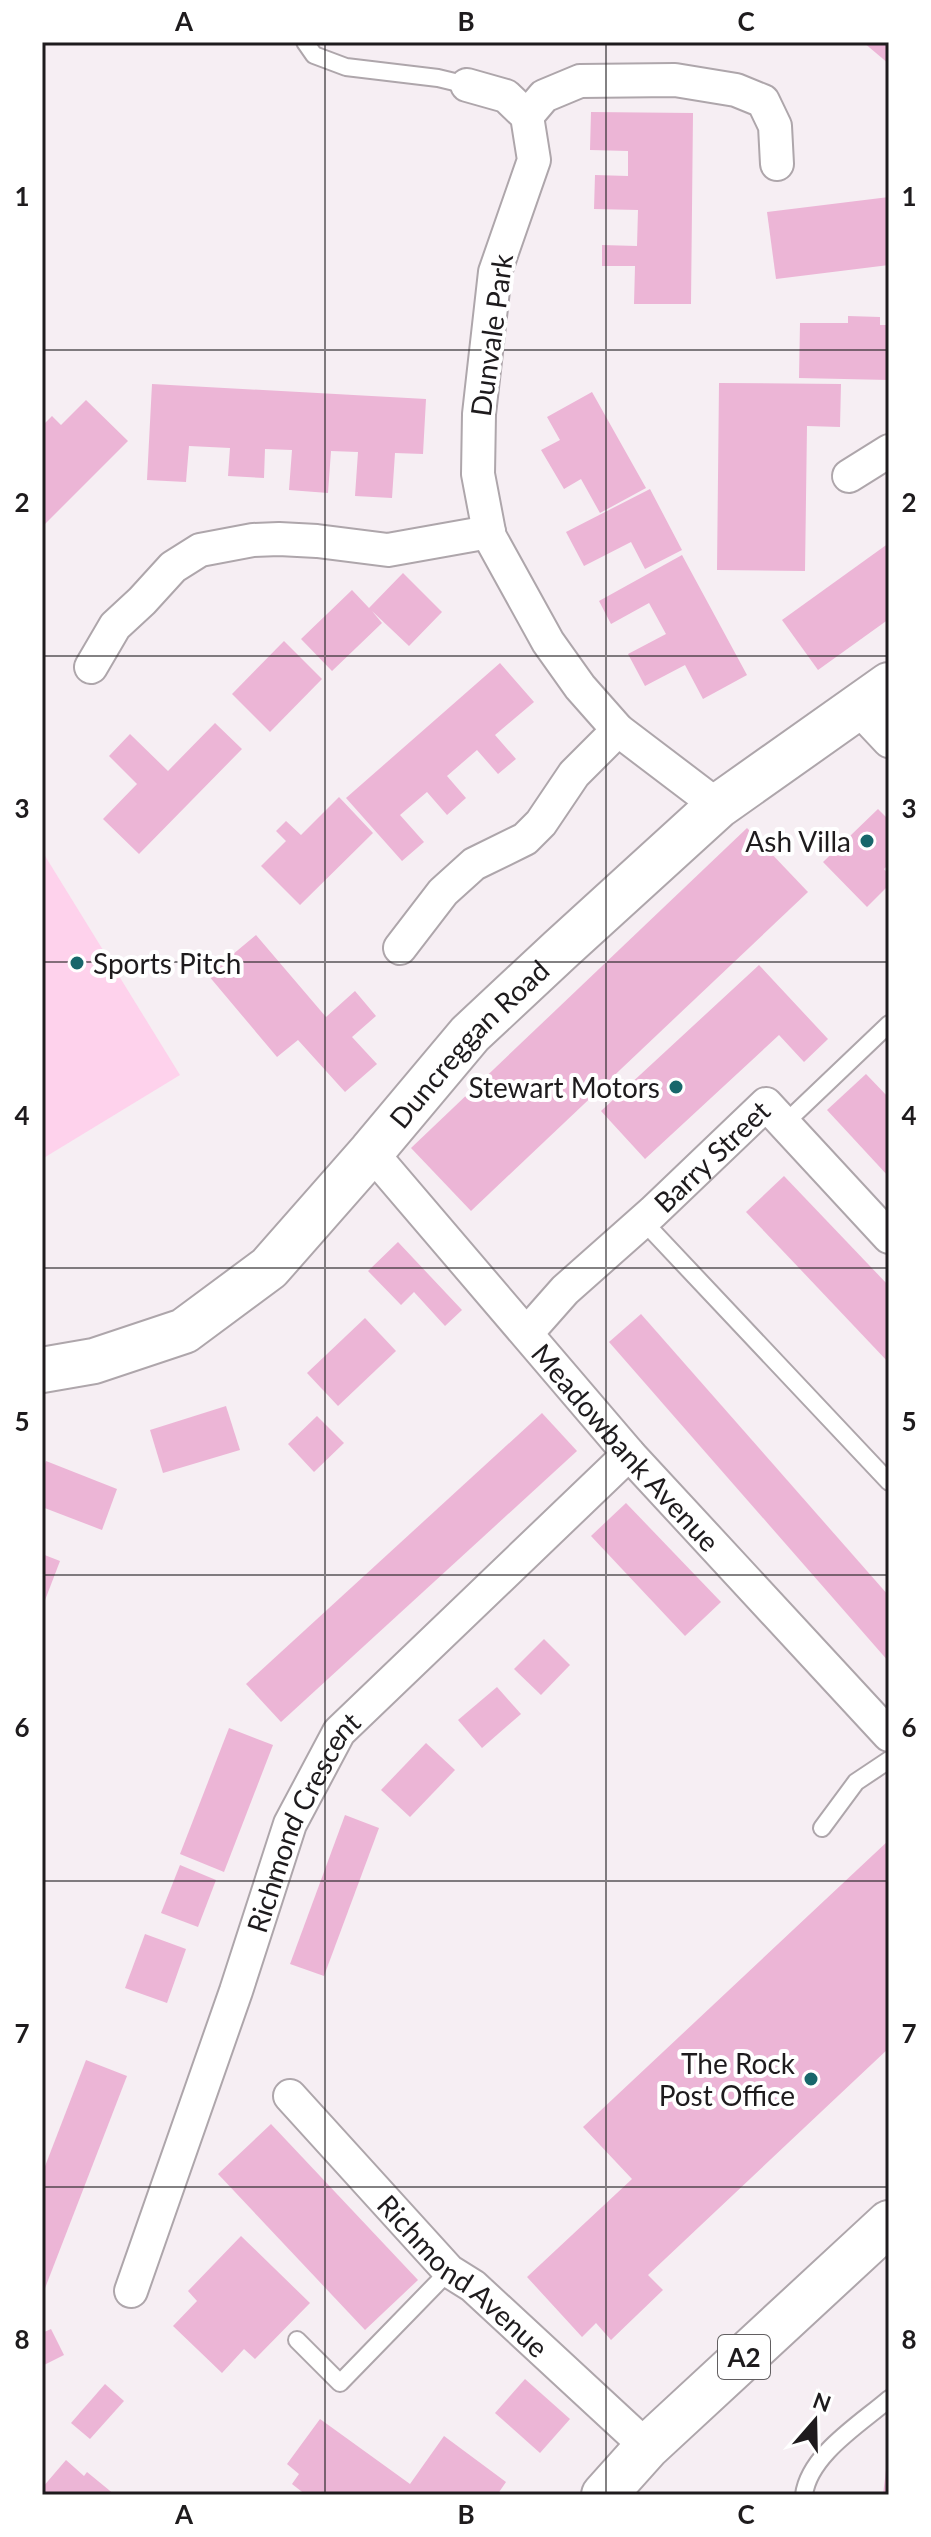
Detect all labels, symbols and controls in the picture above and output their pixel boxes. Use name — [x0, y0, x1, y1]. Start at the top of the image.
text: A — [174, 5, 194, 37]
text: B — [457, 5, 475, 37]
text: C — [737, 5, 755, 37]
text: 1 — [14, 180, 30, 212]
text: 1 — [901, 180, 917, 212]
street label: Dunvale Park — [463, 251, 519, 418]
text: 2 — [14, 486, 30, 518]
text: 2 — [901, 486, 917, 518]
text: 3 — [14, 792, 30, 824]
text: 3 — [901, 792, 917, 824]
place label: Ash Villa — [745, 824, 851, 858]
marker: Ash Villa — [858, 832, 876, 850]
place label: Sports Pitch — [93, 946, 241, 980]
street label: Duncreggan Road — [382, 953, 556, 1135]
marker: Sports Pitch — [68, 954, 86, 972]
place label: Stewart Motors — [468, 1070, 660, 1104]
marker: Stewart Motors — [667, 1078, 685, 1096]
street label: Barry Street — [647, 1093, 776, 1219]
text: 4 — [14, 1099, 30, 1131]
text: 4 — [901, 1099, 917, 1131]
street label: Meadowbank Avenue — [525, 1336, 727, 1558]
text: 5 — [14, 1405, 30, 1437]
text: 5 — [901, 1405, 917, 1437]
street label: Richmond Crescent — [239, 1705, 367, 1937]
text: 6 — [14, 1711, 30, 1743]
text: 6 — [901, 1711, 917, 1743]
text: 7 — [14, 2017, 30, 2049]
text: 7 — [901, 2017, 917, 2049]
place label: The Rock Post Office — [659, 2046, 796, 2112]
marker: The Rock Post Office — [802, 2070, 820, 2088]
street label: Richmond Avenue — [371, 2187, 555, 2364]
text: 8 — [14, 2323, 30, 2355]
text: 8 — [901, 2323, 917, 2355]
road number: A2 — [718, 2335, 770, 2379]
north arrow — [775, 2381, 855, 2461]
text: N — [809, 2386, 835, 2417]
text: A — [174, 2498, 194, 2530]
text: B — [457, 2498, 475, 2530]
text: C — [737, 2498, 755, 2530]

